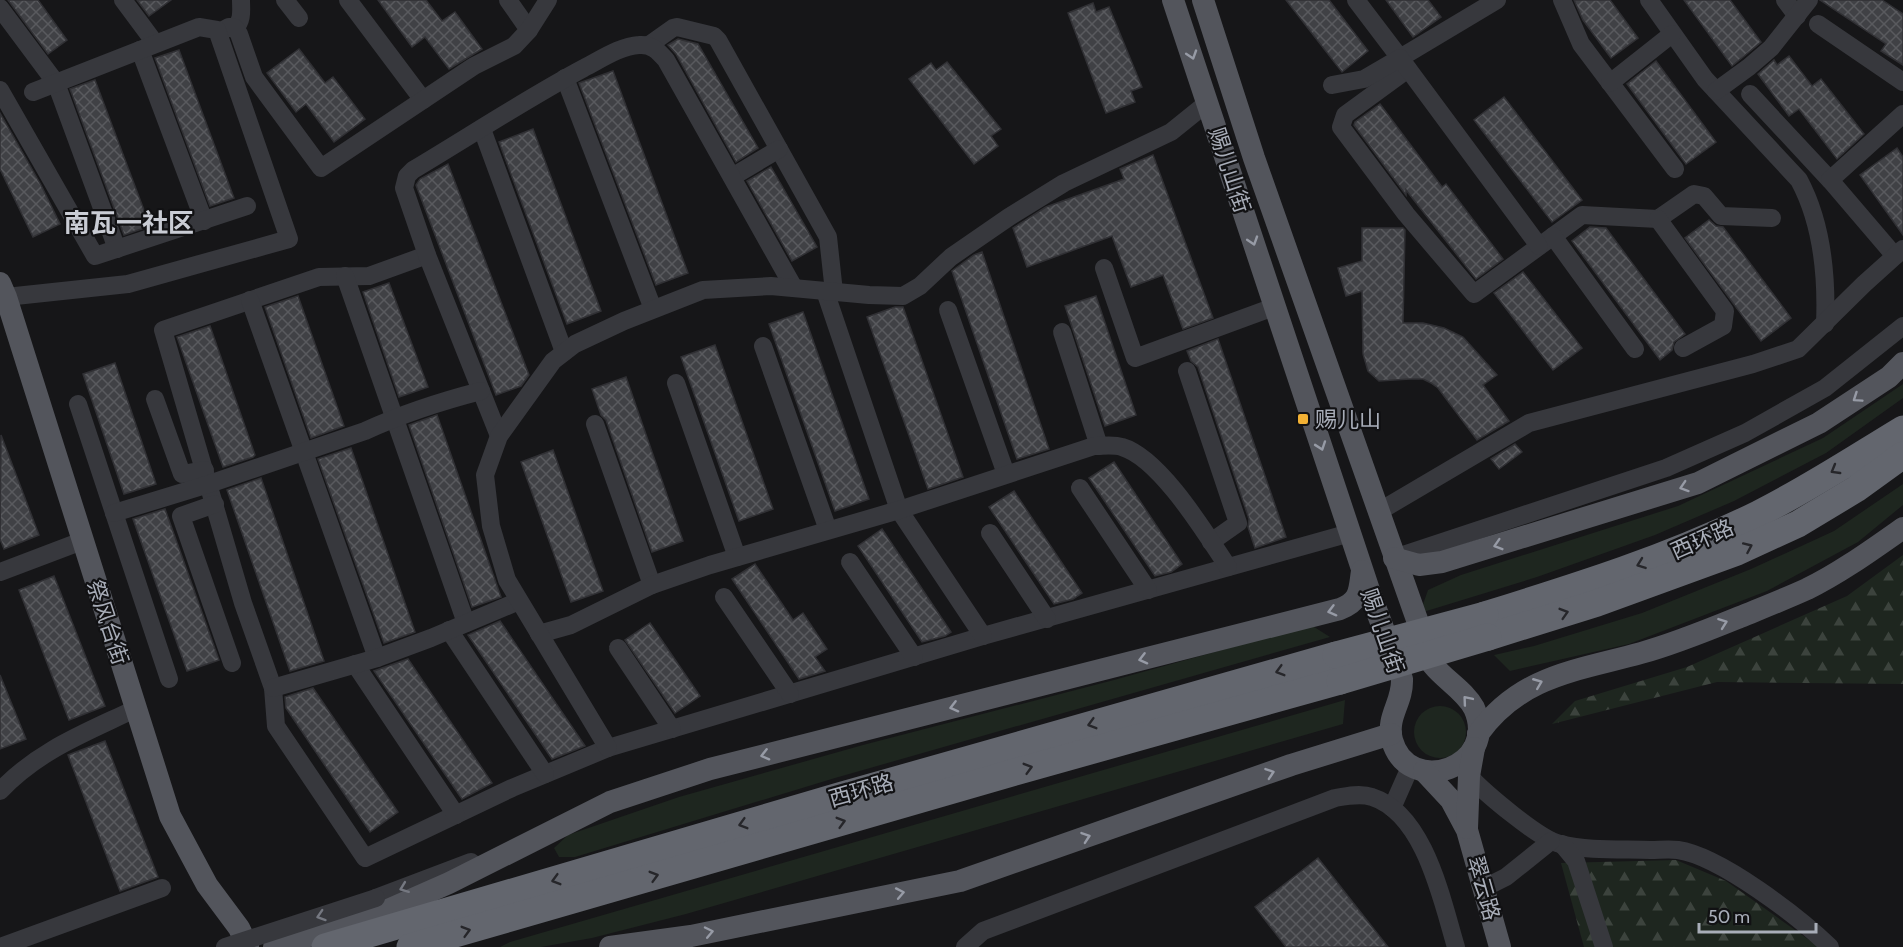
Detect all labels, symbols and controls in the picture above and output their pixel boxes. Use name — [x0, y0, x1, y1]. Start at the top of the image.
one-way arrow — [1184, 50, 1197, 60]
street label: 赐儿山街 — [1203, 124, 1256, 216]
district label: 南瓦一社区 — [64, 207, 194, 239]
one-way arrow — [1245, 235, 1258, 246]
one-way arrow — [1853, 391, 1864, 402]
place label: 赐儿山 — [1315, 406, 1381, 433]
marker: 赐儿山 — [1296, 412, 1310, 426]
one-way arrow — [1313, 440, 1326, 451]
one-way arrow — [1831, 463, 1841, 474]
one-way arrow — [1679, 480, 1690, 492]
street label: 西环路 — [1667, 514, 1738, 565]
one-way arrow — [1493, 538, 1504, 550]
one-way arrow — [1741, 542, 1752, 554]
one-way arrow — [1636, 556, 1647, 569]
street label: 祭风台街 — [81, 576, 134, 668]
street label: 赐儿山街 — [1355, 585, 1410, 677]
one-way arrow — [1327, 604, 1338, 616]
one-way arrow — [1558, 608, 1569, 620]
one-way arrow — [1717, 618, 1728, 631]
one-way arrow — [1138, 651, 1148, 664]
one-way arrow — [1275, 664, 1285, 677]
one-way arrow — [1532, 678, 1543, 690]
one-way arrow — [1463, 696, 1474, 707]
one-way arrow — [949, 699, 959, 712]
one-way arrow — [1087, 717, 1097, 730]
one-way arrow — [760, 748, 771, 760]
one-way arrow — [1022, 763, 1033, 775]
one-way arrow — [1265, 767, 1275, 780]
street label: 西环路 — [826, 768, 897, 813]
one-way arrow — [738, 817, 749, 829]
one-way arrow — [835, 817, 846, 829]
one-way arrow — [1080, 831, 1091, 844]
street label: 翠云路 — [1461, 853, 1506, 924]
one-way arrow — [648, 871, 658, 884]
one-way arrow — [551, 872, 561, 885]
one-way arrow — [399, 881, 410, 893]
one-way arrow — [895, 887, 905, 900]
scale bar — [1699, 896, 1816, 934]
text: 50 m — [1708, 906, 1750, 928]
one-way arrow — [316, 909, 327, 922]
one-way arrow — [460, 926, 471, 938]
one-way arrow — [704, 927, 714, 940]

